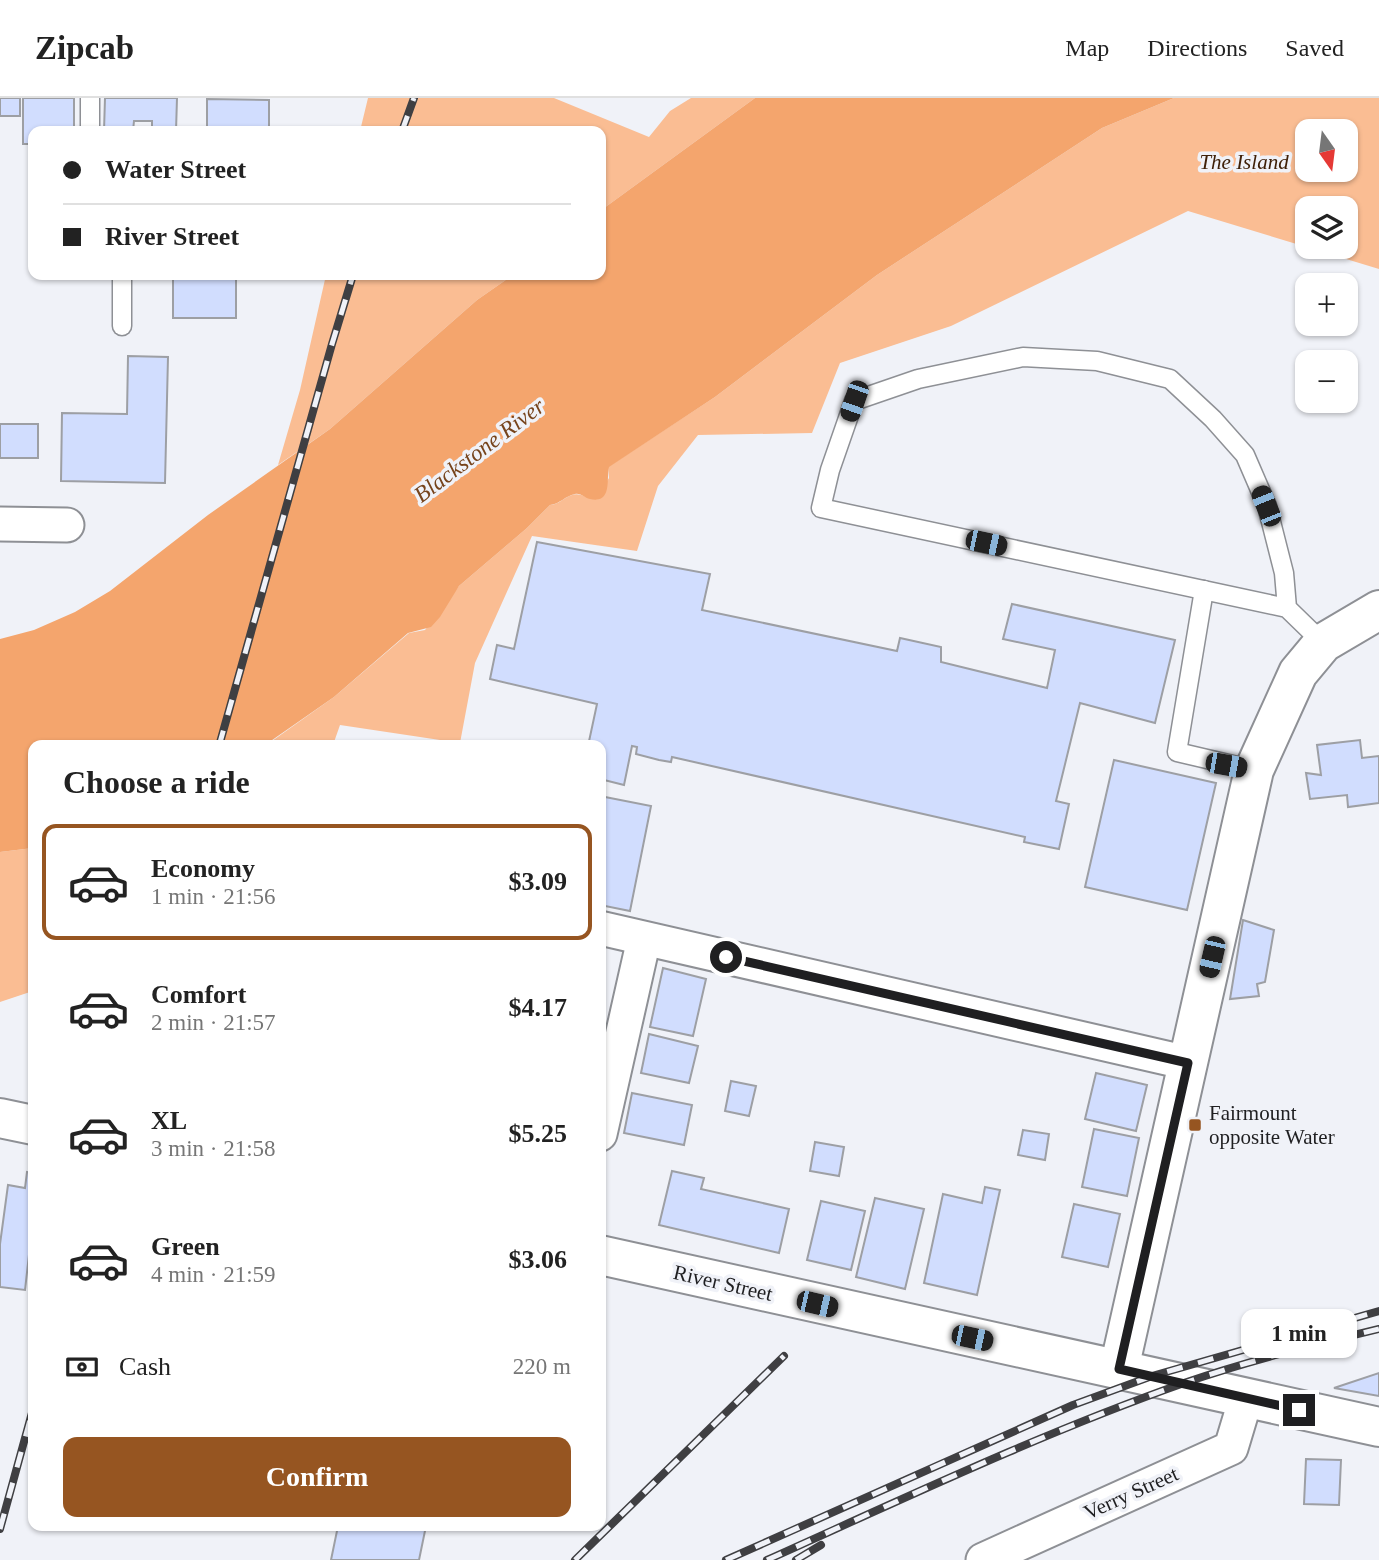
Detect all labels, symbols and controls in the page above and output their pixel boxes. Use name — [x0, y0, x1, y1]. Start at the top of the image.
text: Zipcab — [35, 30, 134, 66]
text: Map — [1065, 35, 1109, 61]
text: Directions — [1147, 35, 1247, 61]
text: Saved — [1285, 35, 1344, 61]
north arrow — [1295, 119, 1358, 182]
map controls — [1295, 119, 1358, 413]
park label: The Island — [1199, 150, 1289, 174]
text: Water Street — [105, 155, 246, 184]
button: layers — [1295, 196, 1358, 259]
text: River Street — [105, 222, 239, 251]
button: + — [1295, 273, 1358, 336]
button: − — [1295, 350, 1358, 413]
car — [838, 378, 871, 424]
water label: Blackstone River — [409, 393, 550, 507]
car — [1249, 483, 1284, 529]
car — [964, 528, 1009, 558]
car — [1204, 751, 1249, 779]
text: Choose a ride — [63, 764, 250, 800]
icon: car — [67, 851, 130, 914]
text: Economy — [151, 854, 255, 883]
text: $3.09 — [509, 867, 567, 896]
text: 1 min · 21:56 — [151, 884, 276, 909]
car — [1198, 934, 1227, 980]
route start — [710, 941, 742, 973]
icon: car — [67, 977, 130, 1040]
text: Comfort — [151, 980, 246, 1009]
text: $4.17 — [509, 993, 567, 1022]
text: 2 min · 21:57 — [151, 1010, 276, 1035]
place label: Fairmount opposite Water — [1209, 1101, 1335, 1149]
icon: car — [67, 1103, 130, 1166]
text: XL — [151, 1106, 187, 1135]
marker: Fairmount opposite Water — [1187, 1117, 1203, 1133]
text: $5.25 — [509, 1119, 567, 1148]
text: 3 min · 21:58 — [151, 1136, 276, 1161]
icon: car — [67, 1229, 130, 1292]
text: Green — [151, 1232, 220, 1261]
text: $3.06 — [509, 1245, 567, 1274]
street label: River Street — [671, 1260, 775, 1306]
text: 4 min · 21:59 — [151, 1262, 276, 1287]
car — [795, 1289, 840, 1319]
callout: 1 min — [1241, 1308, 1357, 1358]
text: 1 min — [1271, 1321, 1327, 1346]
car — [950, 1323, 995, 1353]
icon: cash — [63, 1348, 101, 1386]
text: Cash — [119, 1352, 171, 1381]
text: 220 m — [513, 1354, 571, 1379]
route end — [1283, 1394, 1315, 1426]
button: Confirm — [63, 1437, 571, 1517]
street label: Verry Street — [1080, 1461, 1182, 1524]

